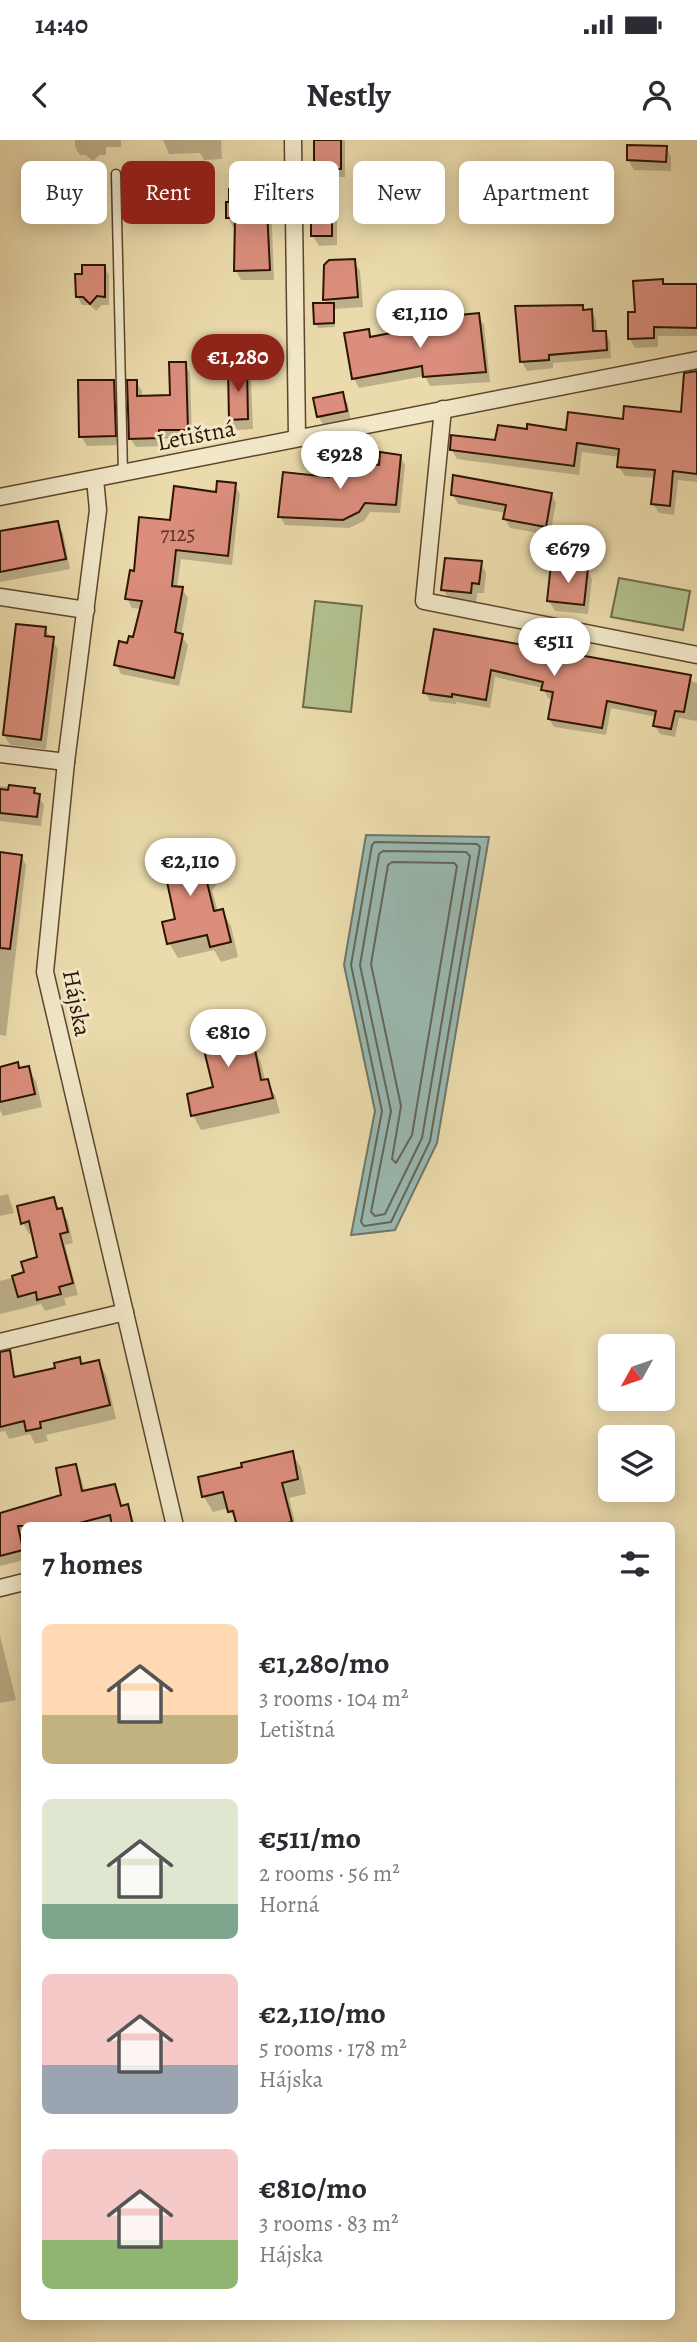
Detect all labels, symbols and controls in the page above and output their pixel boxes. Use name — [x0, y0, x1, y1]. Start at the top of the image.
text: 14:40 — [35, 7, 88, 42]
text: Nestly — [306, 73, 391, 117]
icon: back — [21, 76, 59, 114]
icon: person — [638, 76, 676, 114]
chip: Buy — [21, 161, 107, 224]
chip: Rent — [121, 161, 215, 224]
chip: Filters — [229, 161, 339, 224]
chip: New — [353, 161, 445, 224]
chip: Apartment — [459, 161, 614, 224]
pin: €1,110 — [363, 290, 477, 350]
text: €1,110 — [392, 297, 448, 328]
pin: €1,280 — [181, 334, 295, 394]
text: €1,280 — [207, 341, 269, 372]
street label: Letištná — [154, 412, 239, 458]
pin: €928 — [299, 432, 381, 491]
text: €928 — [317, 438, 363, 469]
house number: 7125 — [160, 520, 196, 548]
pin: €679 — [527, 526, 609, 585]
text: €679 — [546, 532, 590, 563]
pin: €511 — [513, 618, 595, 678]
text: €511 — [534, 625, 574, 656]
pin: €2,110 — [133, 838, 247, 898]
text: €2,110 — [161, 845, 219, 876]
street label: Hájska — [55, 967, 99, 1040]
pin: €810 — [187, 1010, 269, 1069]
text: €810 — [206, 1016, 250, 1047]
north arrow — [598, 1334, 676, 1410]
map controls — [598, 1334, 675, 1502]
button: layers — [598, 1425, 675, 1502]
text: 7 homes — [42, 1544, 143, 1584]
icon: filters — [616, 1545, 654, 1583]
text: €1,280/mo — [259, 1643, 390, 1683]
icon: home — [98, 1652, 182, 1736]
text: 3 rooms · 104 m² — [259, 1683, 408, 1714]
text: Letištná — [259, 1714, 335, 1745]
text: €511/mo — [259, 1818, 361, 1858]
icon: home — [98, 1827, 182, 1911]
text: 2 rooms · 56 m² — [259, 1858, 400, 1889]
text: Horná — [259, 1889, 319, 1920]
text: €2,110/mo — [259, 1993, 386, 2033]
icon: home — [98, 2002, 182, 2086]
text: 5 rooms · 178 m² — [259, 2033, 407, 2064]
text: Hájska — [259, 2064, 323, 2095]
text: €810/mo — [259, 2168, 367, 2208]
icon: home — [98, 2177, 182, 2261]
text: 3 rooms · 83 m² — [259, 2208, 399, 2239]
text: Hájska — [259, 2239, 323, 2270]

